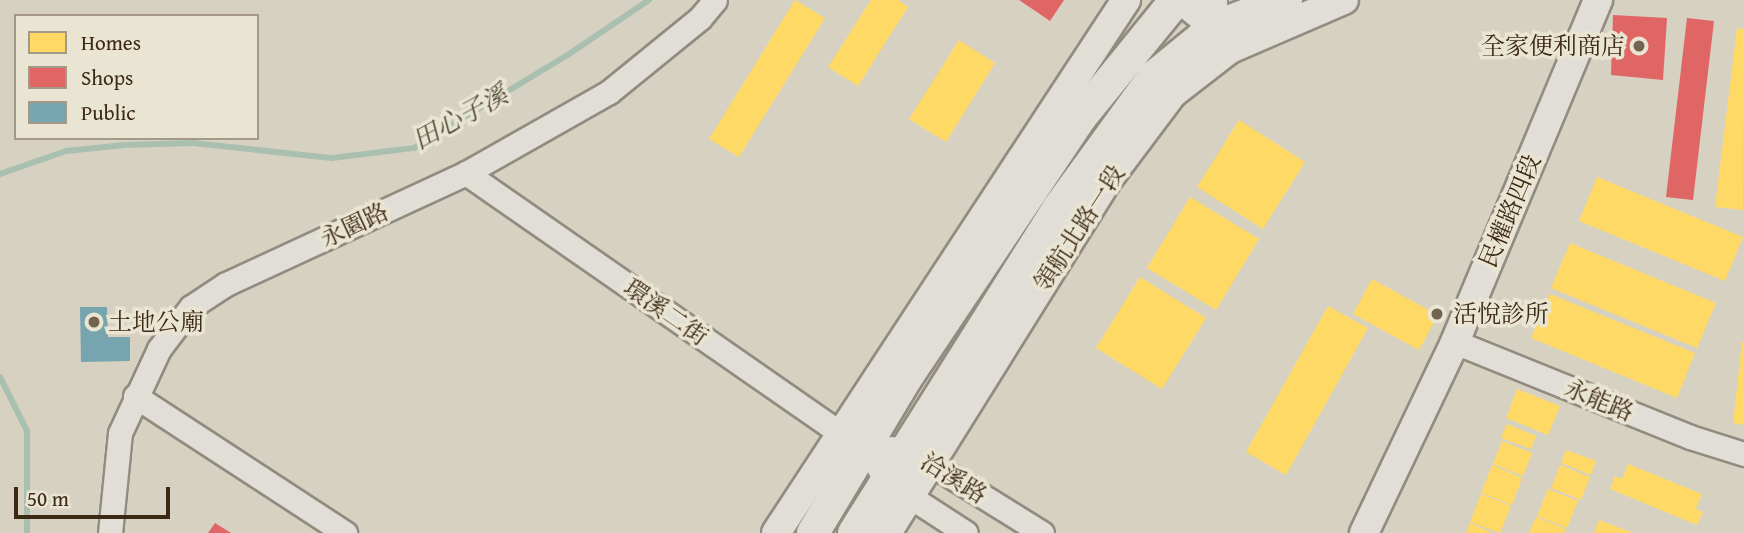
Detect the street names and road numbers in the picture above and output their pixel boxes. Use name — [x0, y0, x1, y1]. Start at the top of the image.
street label: 民權路四段 — [1473, 150, 1547, 272]
street label: 領航北路一段 — [1028, 160, 1130, 296]
street label: 永園路 — [315, 197, 393, 253]
street label: 環溪二街 — [618, 273, 714, 351]
street label: 永能路 — [1560, 373, 1638, 427]
street label: 洽溪路 — [916, 447, 992, 509]

